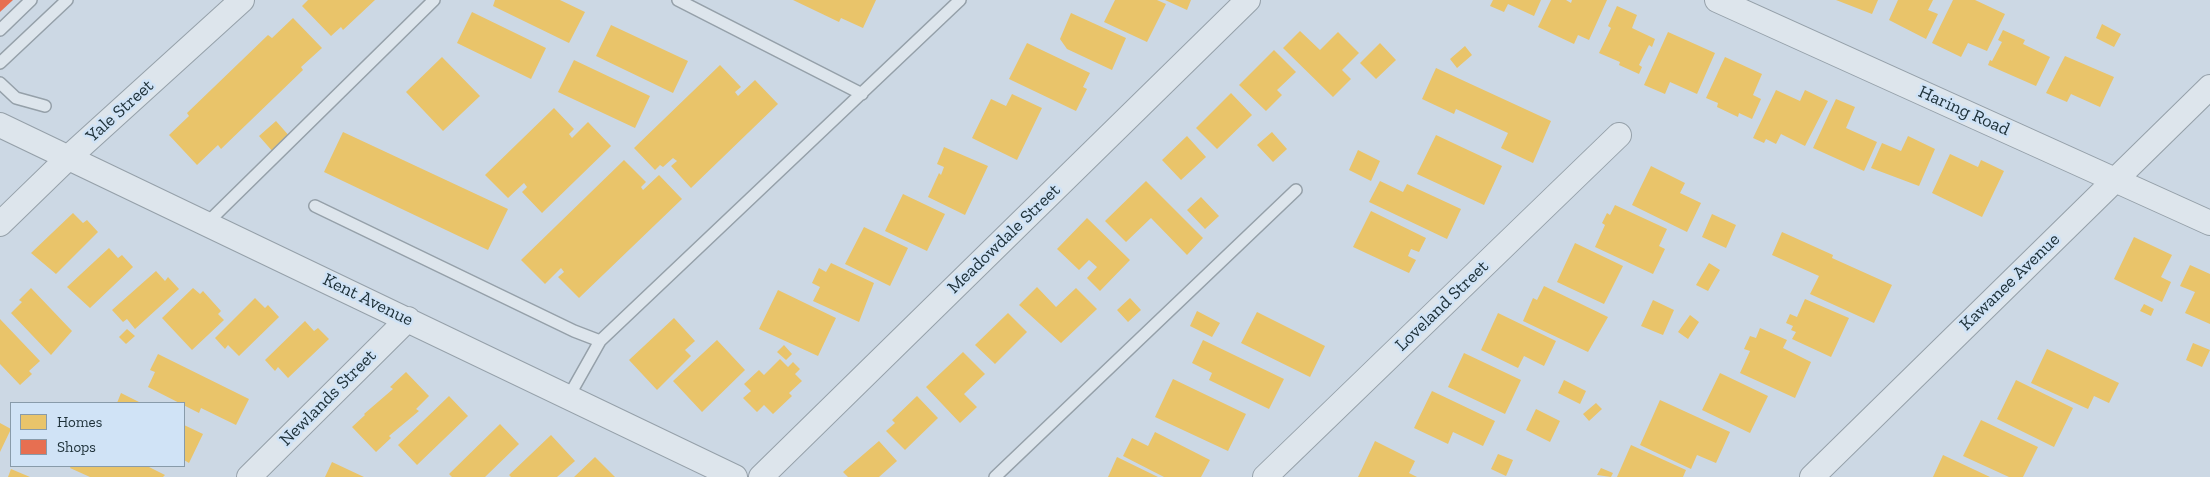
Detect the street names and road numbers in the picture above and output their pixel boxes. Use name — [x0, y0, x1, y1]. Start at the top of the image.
street label: Yale Street — [82, 75, 158, 147]
street label: Haring Road — [1915, 81, 2013, 141]
street label: Meadowdale Street — [943, 180, 1065, 298]
street label: Kawanee Avenue — [1955, 229, 2065, 335]
street label: Loveland Street — [1391, 256, 1493, 356]
street label: Kent Avenue — [319, 269, 417, 331]
street label: Newlands Street — [275, 345, 381, 451]

